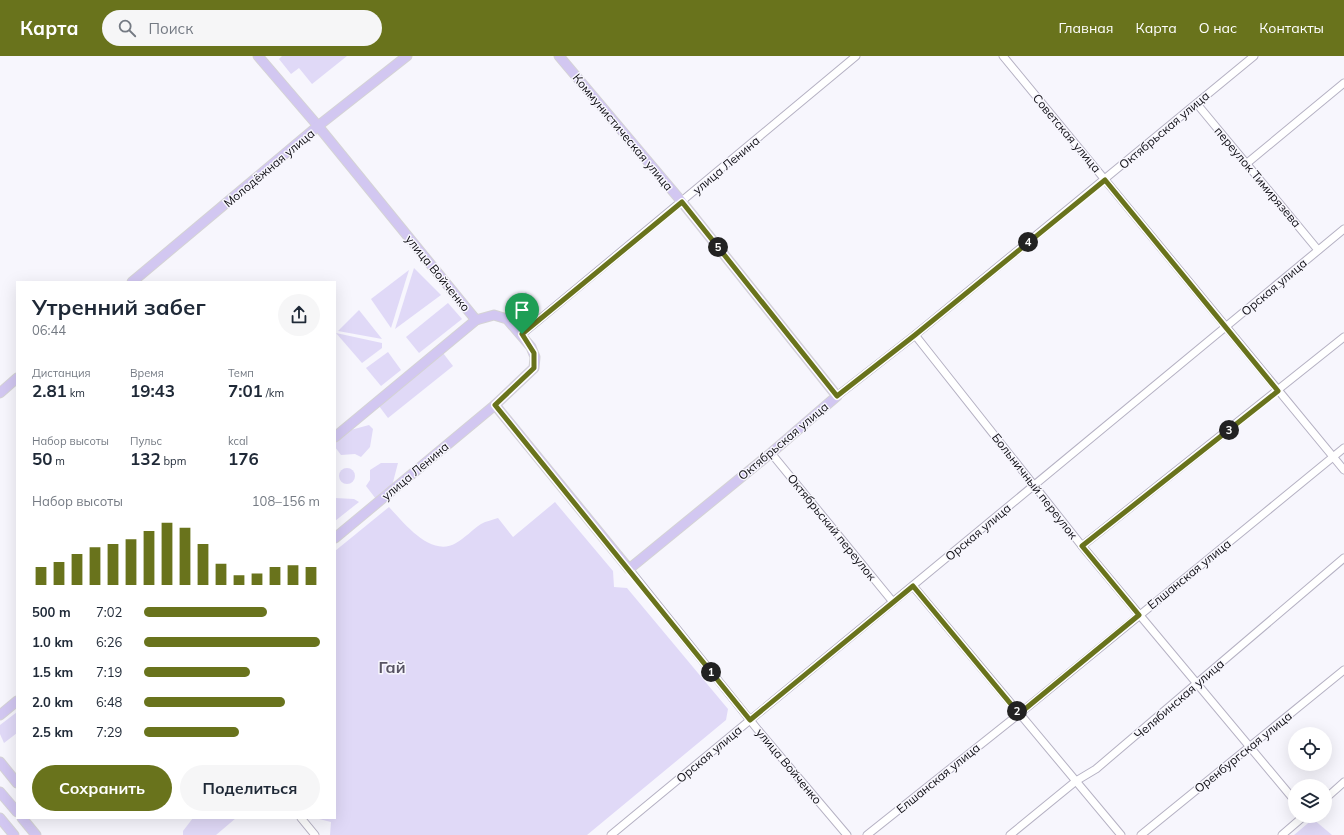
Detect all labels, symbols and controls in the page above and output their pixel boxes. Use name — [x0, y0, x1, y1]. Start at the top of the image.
search box — [102, 10, 382, 46]
text: Карта — [20, 16, 78, 40]
icon: search — [116, 17, 138, 39]
text: Поиск — [148, 19, 193, 38]
text: Главная — [1059, 19, 1114, 37]
text: Карта — [1136, 19, 1177, 37]
text: О нас — [1199, 19, 1237, 37]
text: Контакты — [1259, 19, 1324, 37]
street label: Коммунистическая улица — [570, 70, 676, 194]
street label: Октябрьская улица — [1116, 88, 1212, 172]
street label: Советская улица — [1030, 90, 1104, 176]
street label: переулок Тимирязева — [1212, 124, 1304, 230]
street label: Молодёжная улица — [221, 126, 317, 210]
street label: улица Ленина — [689, 133, 763, 197]
street label: улица Войченко — [402, 232, 474, 314]
pin: 4 — [1018, 232, 1038, 252]
text: 4 — [1025, 235, 1031, 249]
pin: 5 — [708, 237, 728, 257]
text: 5 — [715, 240, 721, 254]
street label: Орская улица — [1238, 255, 1310, 319]
text: Утренний забег — [32, 293, 206, 321]
pin — [505, 293, 539, 334]
button: share — [278, 294, 320, 336]
icon: arrive — [511, 299, 533, 321]
text: 06:44 — [32, 322, 66, 338]
text: Дистанция — [32, 366, 91, 380]
text: Время — [130, 366, 164, 380]
text: Темп — [228, 366, 254, 380]
text: 2.81 — [32, 380, 67, 401]
text: 19:43 — [130, 380, 175, 401]
text: 7:01 — [228, 380, 263, 401]
text: km — [67, 386, 85, 400]
text: /km — [263, 386, 284, 400]
street label: Октябрьская улица — [735, 399, 831, 483]
pin: 3 — [1219, 420, 1239, 440]
text: 3 — [1226, 423, 1232, 437]
street label: Больничный переулок — [989, 430, 1081, 542]
text: Набор высоты — [32, 434, 109, 448]
text: Пульс — [130, 434, 162, 448]
text: kcal — [228, 434, 248, 448]
street label: улица Ленина — [378, 439, 452, 503]
text: 50 — [32, 448, 52, 469]
text: 132 — [130, 448, 161, 469]
text: 176 — [228, 448, 259, 469]
text: m — [52, 454, 65, 468]
text: bpm — [161, 454, 186, 468]
street label: Октябрьский переулок — [784, 471, 880, 584]
text: Набор высоты — [32, 493, 123, 509]
text: 108–156 m — [252, 493, 320, 509]
street label: Орская улица — [942, 500, 1014, 564]
street label: Елшанская улица — [1144, 536, 1234, 612]
text: 500 m — [32, 604, 71, 620]
text: 7:02 — [96, 604, 122, 620]
text: 1.0 km — [32, 634, 73, 650]
text: 6:26 — [96, 634, 122, 650]
street label: Челябинская улица — [1131, 656, 1227, 742]
district label: Гай — [378, 657, 406, 677]
pin: 1 — [701, 662, 721, 682]
text: 1.5 km — [32, 664, 73, 680]
text: 7:19 — [96, 664, 122, 680]
text: 1 — [708, 665, 714, 679]
text: 2.0 km — [32, 694, 73, 710]
text: 6:48 — [96, 694, 122, 710]
pin: 2 — [1007, 701, 1027, 721]
text: 2 — [1014, 704, 1020, 718]
street label: Оренбургская улица — [1191, 708, 1295, 796]
street label: Орская улица — [673, 722, 745, 786]
text: 2.5 km — [32, 724, 73, 740]
text: 7:29 — [96, 724, 122, 740]
street label: улица Войченко — [753, 725, 825, 807]
map controls — [1288, 727, 1332, 823]
button: locate — [1288, 727, 1332, 771]
street label: Елшанская улица — [893, 740, 983, 816]
button: Сохранить — [32, 765, 172, 811]
button: Поделиться — [180, 765, 320, 811]
button: layers — [1288, 779, 1332, 823]

